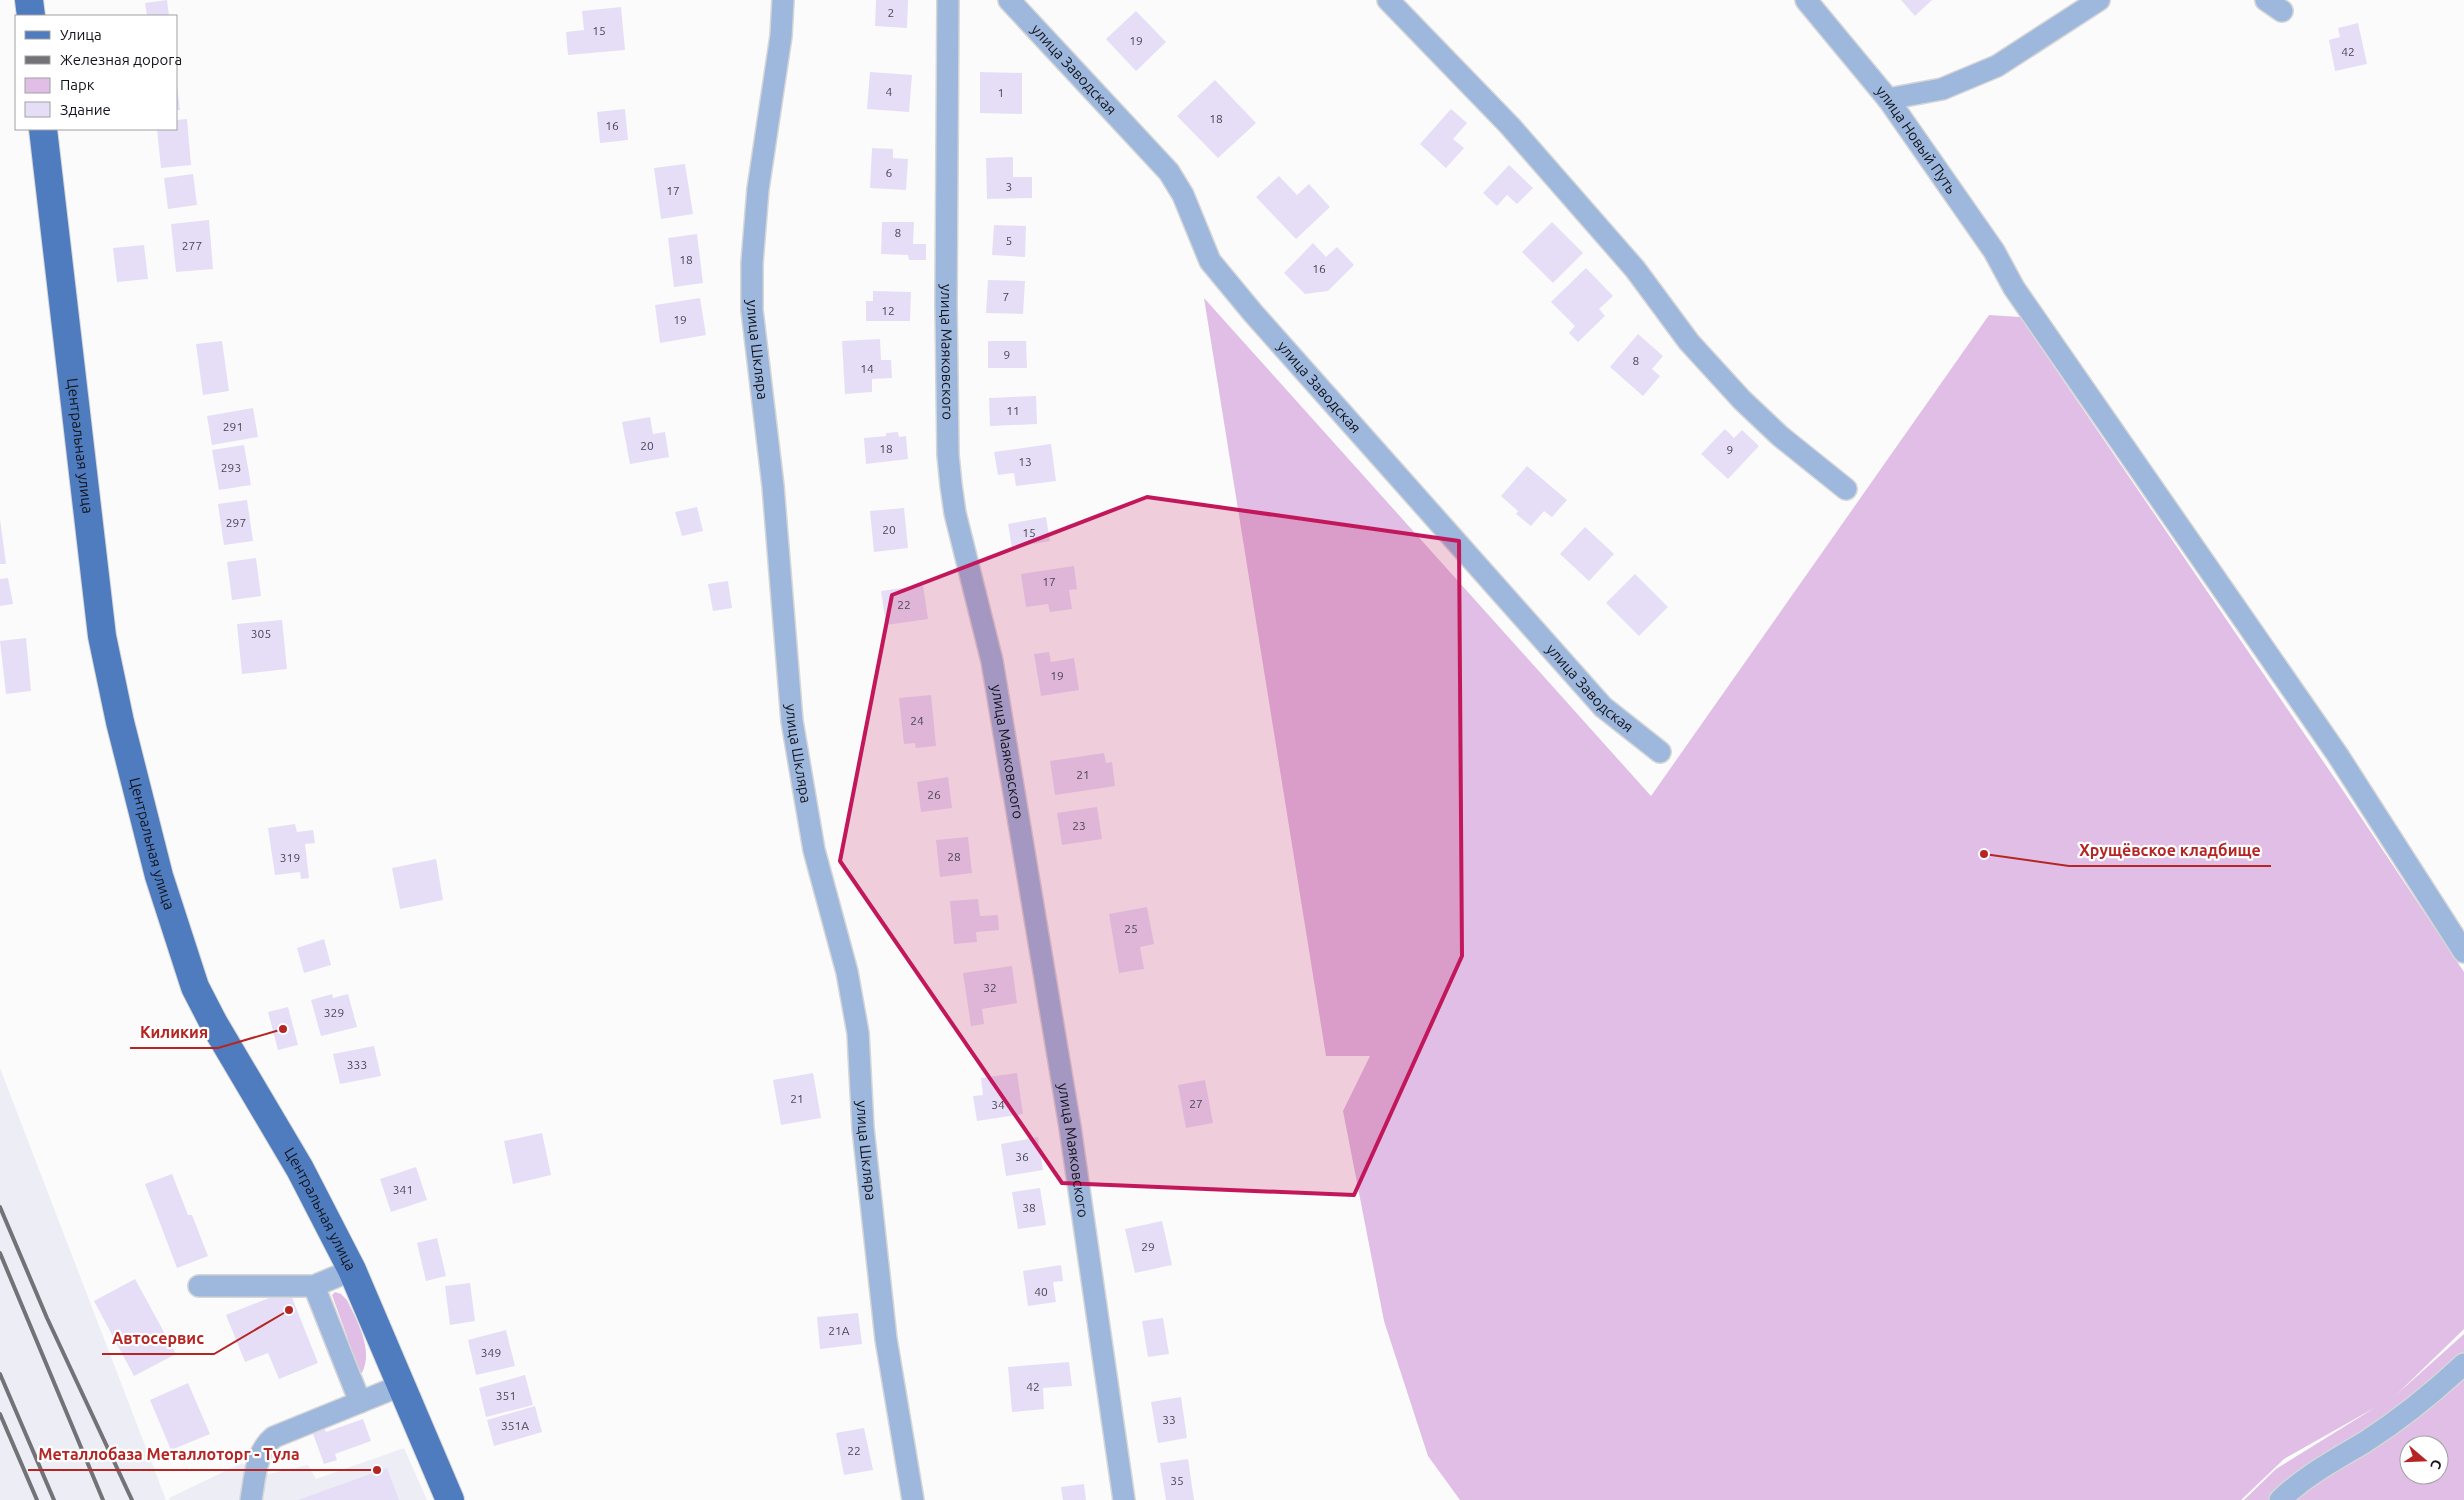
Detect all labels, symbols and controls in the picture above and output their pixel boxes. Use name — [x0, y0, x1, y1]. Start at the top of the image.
house number: 2 — [888, 6, 894, 19]
legend — [15, 15, 178, 130]
street label: улица Заводская — [1028, 21, 1120, 118]
house number: 15 — [592, 24, 606, 37]
text: Улица — [60, 26, 102, 43]
house number: 19 — [1129, 34, 1143, 47]
house number: 42 — [2341, 45, 2355, 58]
text: Железная дорога — [60, 51, 182, 68]
text: Парк — [60, 76, 95, 93]
street label: улица Новый Путь — [1873, 82, 1960, 197]
house number: 4 — [886, 85, 893, 98]
house number: 1 — [998, 86, 1004, 99]
text: Здание — [60, 101, 111, 118]
house number: 18 — [1209, 112, 1223, 125]
house number: 16 — [605, 119, 619, 132]
house number: 6 — [886, 166, 893, 179]
house number: 3 — [1006, 180, 1012, 193]
house number: 17 — [666, 184, 680, 197]
house number: 8 — [895, 226, 902, 239]
house number: 5 — [1006, 234, 1012, 247]
house number: 277 — [182, 239, 202, 252]
house number: 18 — [679, 253, 693, 266]
house number: 16 — [1312, 262, 1326, 275]
street label: улица Маяковского — [938, 284, 957, 420]
house number: 7 — [1003, 290, 1009, 303]
street label: улица Шкляра — [744, 300, 772, 401]
house number: 12 — [881, 304, 895, 317]
house number: 19 — [673, 313, 687, 326]
street label: улица Заводская — [1274, 338, 1365, 436]
house number: 9 — [1004, 348, 1010, 361]
house number: 8 — [1633, 354, 1640, 367]
house number: 14 — [860, 362, 874, 375]
street label: Центральная улица — [64, 377, 97, 515]
house number: 11 — [1006, 404, 1020, 417]
house number: 291 — [223, 420, 243, 433]
house number: 20 — [640, 439, 654, 452]
house number: 18 — [879, 442, 893, 455]
house number: 9 — [1727, 443, 1733, 456]
house number: 13 — [1018, 455, 1032, 468]
house number: 293 — [221, 461, 241, 474]
house number: 297 — [226, 516, 246, 529]
house number: 20 — [882, 523, 896, 536]
house number: 15 — [1022, 526, 1036, 539]
house number: 17 — [1042, 575, 1056, 588]
house number: 22 — [897, 598, 911, 611]
house number: 305 — [251, 627, 271, 640]
street label: улица Заводская — [1543, 640, 1637, 736]
house number: 19 — [1050, 669, 1064, 682]
street label: улица Маяковского — [988, 683, 1027, 820]
street label: улица Шкляра — [783, 703, 815, 804]
house number: 24 — [910, 714, 924, 727]
house number: 21 — [1076, 768, 1090, 781]
street label: Центральная улица — [126, 776, 178, 912]
house number: 26 — [927, 788, 941, 801]
house number: 23 — [1072, 819, 1086, 832]
callout: Хрущёвское кладбище — [2069, 835, 2271, 866]
text: Хрущёвское кладбище — [2079, 841, 2261, 859]
house number: 28 — [947, 850, 961, 863]
house number: 319 — [280, 851, 300, 864]
house number: 25 — [1124, 922, 1138, 935]
house number: 32 — [983, 981, 997, 994]
house number: 329 — [324, 1006, 344, 1019]
callout: Киликия — [130, 1017, 218, 1048]
text: Киликия — [140, 1023, 208, 1041]
house number: 333 — [347, 1058, 367, 1071]
street label: улица Маяковского — [1055, 1082, 1092, 1219]
house number: 21 — [790, 1092, 804, 1105]
house number: 27 — [1189, 1097, 1203, 1110]
house number: 34 — [991, 1098, 1005, 1111]
street label: улица Шкляра — [854, 1100, 880, 1201]
street label: Центральная улица — [281, 1144, 360, 1273]
house number: 36 — [1015, 1150, 1029, 1163]
house number: 341 — [393, 1183, 413, 1196]
house number: 38 — [1022, 1201, 1036, 1214]
house number: 29 — [1141, 1240, 1155, 1253]
house number: 40 — [1034, 1285, 1048, 1298]
callout: Автосервис — [102, 1323, 214, 1354]
house number: 21А — [828, 1324, 850, 1337]
text: Автосервис — [112, 1329, 204, 1347]
house number: 349 — [481, 1346, 501, 1359]
house number: 42 — [1026, 1380, 1040, 1393]
house number: 351 — [496, 1389, 516, 1402]
house number: 33 — [1162, 1413, 1176, 1426]
house number: 351А — [501, 1419, 529, 1432]
north arrow — [2399, 1435, 2449, 1485]
callout: Металлобаза Металлоторг - Тула — [28, 1439, 309, 1470]
house number: 22 — [847, 1444, 861, 1457]
text: Металлобаза Металлоторг - Тула — [38, 1445, 300, 1463]
text: С — [2427, 1457, 2445, 1471]
house number: 35 — [1170, 1474, 1184, 1487]

